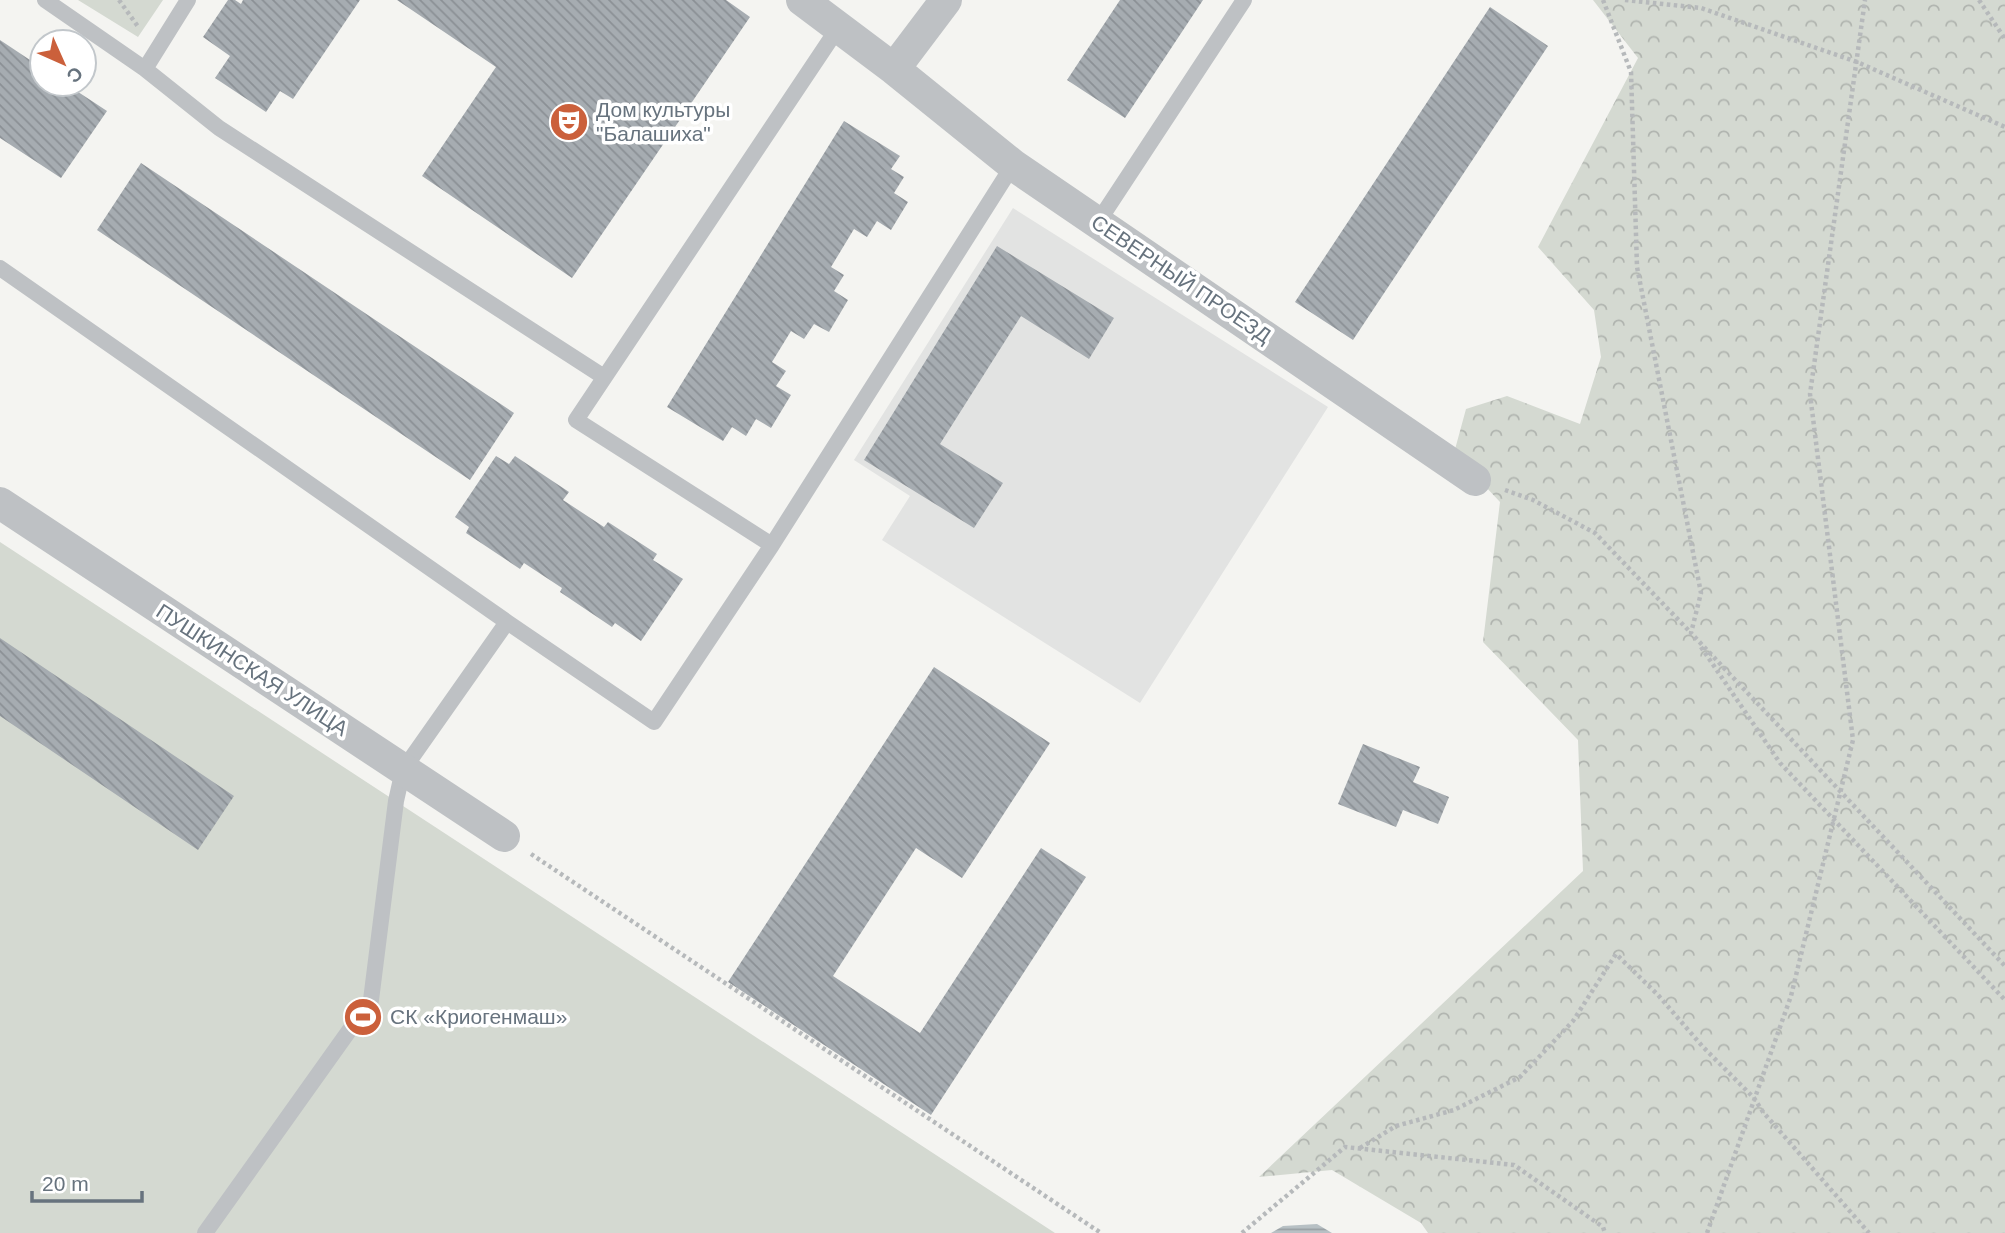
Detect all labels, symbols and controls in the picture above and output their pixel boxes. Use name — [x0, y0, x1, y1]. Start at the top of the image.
north arrow — [28, 28, 98, 98]
text: С — [62, 62, 87, 87]
place label: Дом культуры "Балашиха" — [596, 98, 730, 145]
theatre icon: Дом культуры "Балашиха" — [548, 101, 590, 143]
street label: СЕВЕРНЫЙ ПРОЕЗД — [1087, 210, 1275, 347]
street label: ПУШКИНСКАЯ УЛИЦА — [152, 599, 352, 740]
sports icon: СК «Криогенмаш» — [342, 996, 384, 1038]
place label: СК «Криогенмаш» — [390, 1005, 567, 1028]
scale bar — [32, 1160, 142, 1204]
text: 20 m — [42, 1172, 89, 1195]

